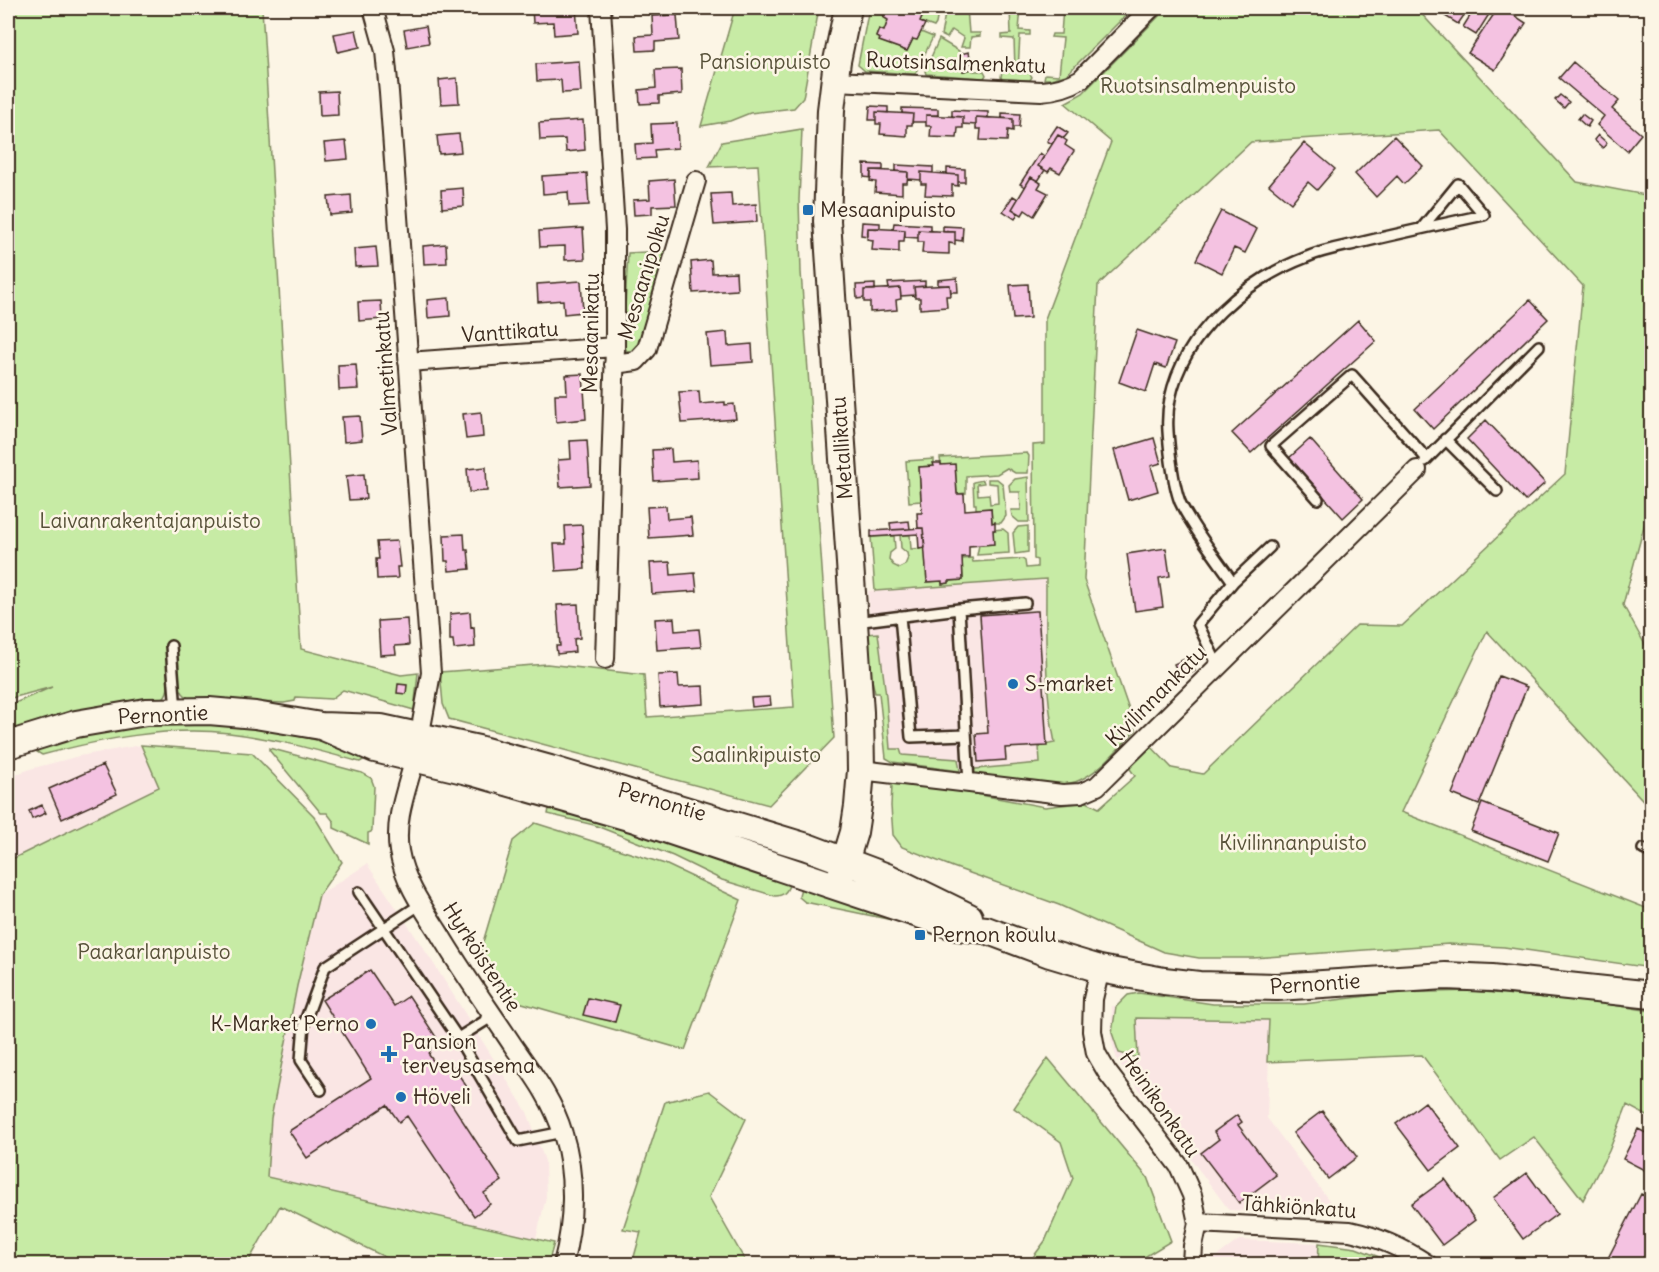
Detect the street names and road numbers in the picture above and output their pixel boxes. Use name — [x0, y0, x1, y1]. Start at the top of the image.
street label: Ruotsinsalmenkatu — [865, 46, 1047, 79]
street label: Mesaanipolku — [612, 211, 675, 343]
street label: Mesaanikatu — [576, 273, 605, 393]
street label: Valmetinkatu — [368, 310, 403, 436]
street label: Vanttikatu — [461, 315, 559, 348]
street label: Metallikatu — [824, 396, 859, 500]
street label: Kivilinnankatu — [1099, 639, 1212, 752]
street label: Pernontie — [117, 699, 209, 730]
street label: Pernontie — [615, 776, 709, 827]
street label: Hyrköistentie — [437, 897, 528, 1017]
street label: Pernontie — [1269, 967, 1361, 1000]
street label: Heinikonkatu — [1114, 1045, 1207, 1162]
street label: Tähkiönkatu — [1241, 1189, 1357, 1224]

